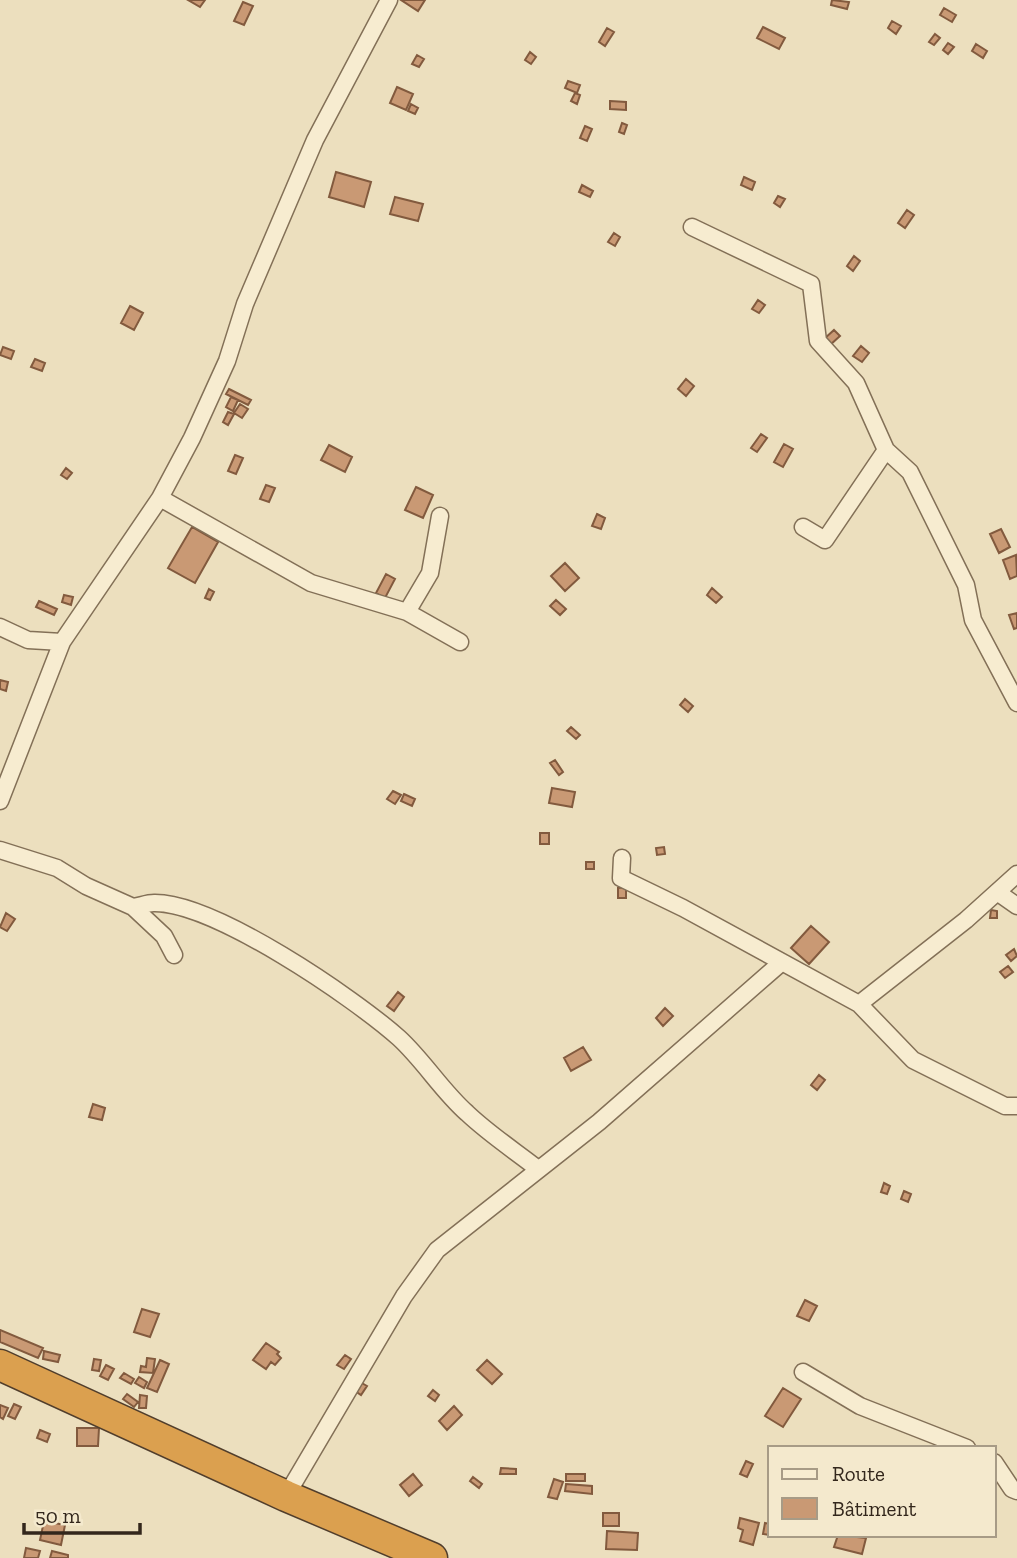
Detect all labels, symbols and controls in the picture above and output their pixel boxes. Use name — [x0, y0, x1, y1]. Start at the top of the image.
legend — [768, 1446, 996, 1537]
text: Route — [832, 1461, 885, 1486]
scale bar — [24, 1492, 140, 1536]
text: Bâtiment — [832, 1496, 917, 1521]
text: 50 m — [35, 1503, 81, 1528]

